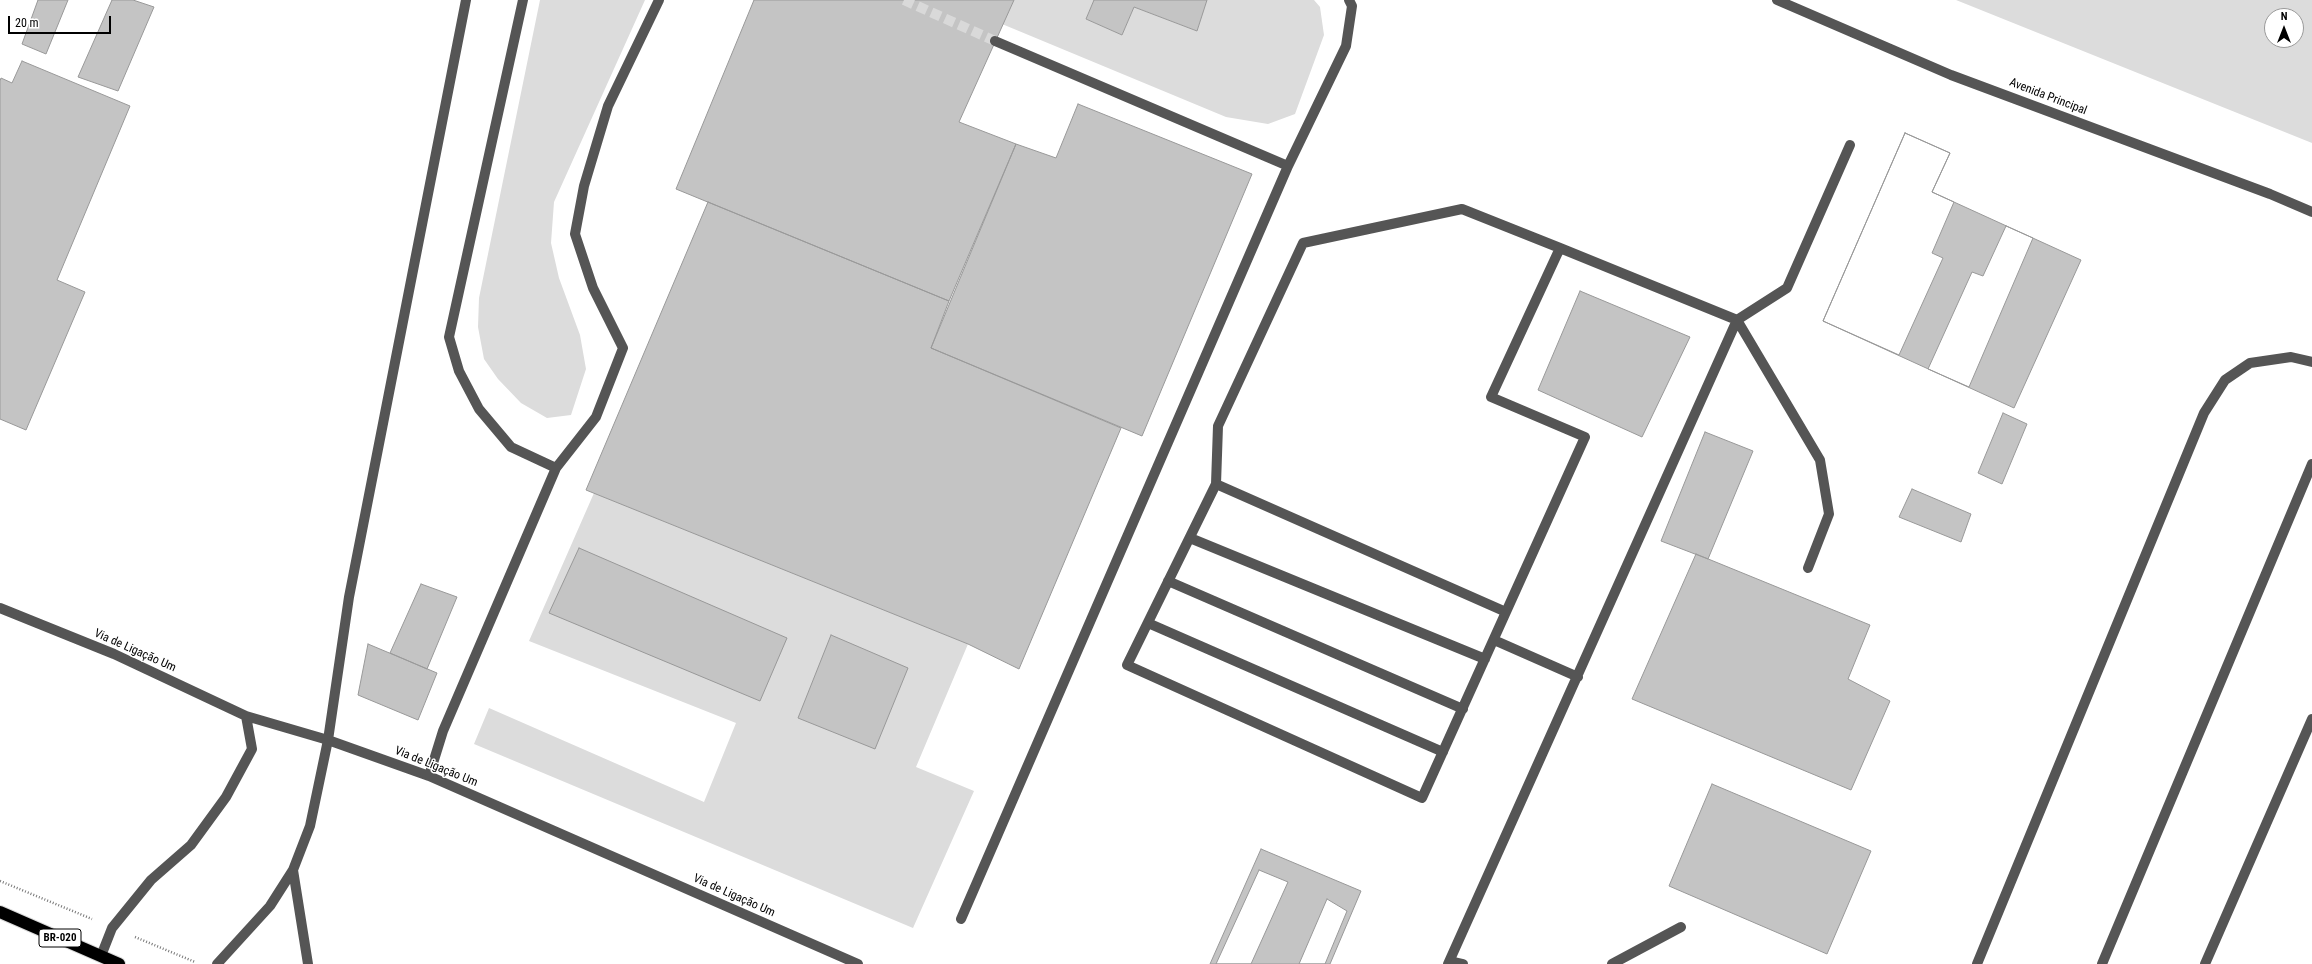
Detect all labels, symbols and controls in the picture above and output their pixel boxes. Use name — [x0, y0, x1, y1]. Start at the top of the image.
scale bar — [10, 8, 113, 34]
north arrow — [2264, 8, 2304, 48]
text: N — [2281, 10, 2287, 23]
text: 20 m — [15, 16, 39, 30]
street label: Avenida Principal — [2007, 76, 2089, 118]
street label: Via de Ligação Um — [92, 626, 178, 676]
street label: Via de Ligação Um — [392, 744, 480, 790]
street label: Via de Ligação Um — [691, 871, 777, 921]
road number: BR-020 — [39, 929, 81, 947]

